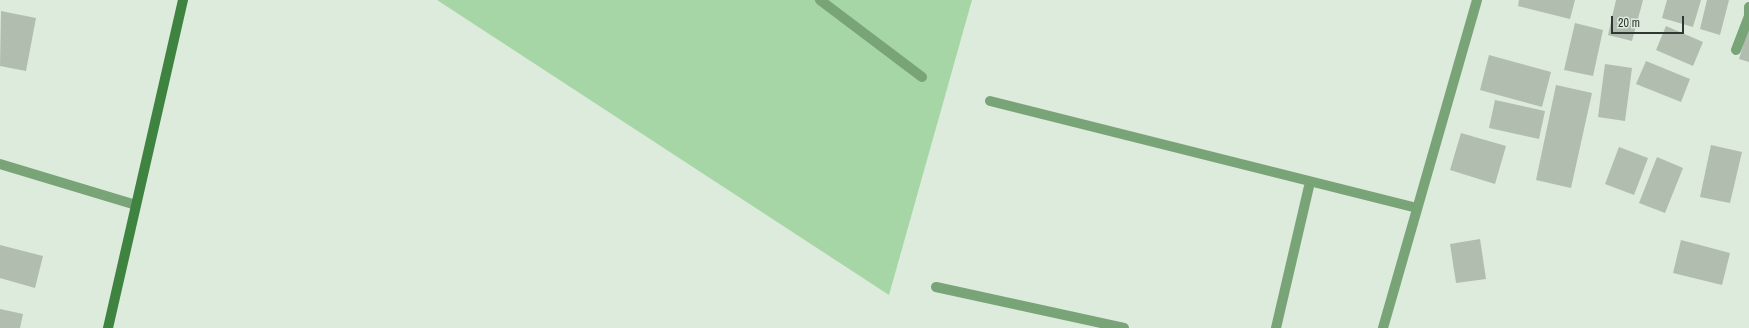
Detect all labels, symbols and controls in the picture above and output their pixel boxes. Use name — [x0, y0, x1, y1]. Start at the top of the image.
scale bar — [1613, 8, 1686, 34]
text: 20 m — [1618, 15, 1640, 31]

